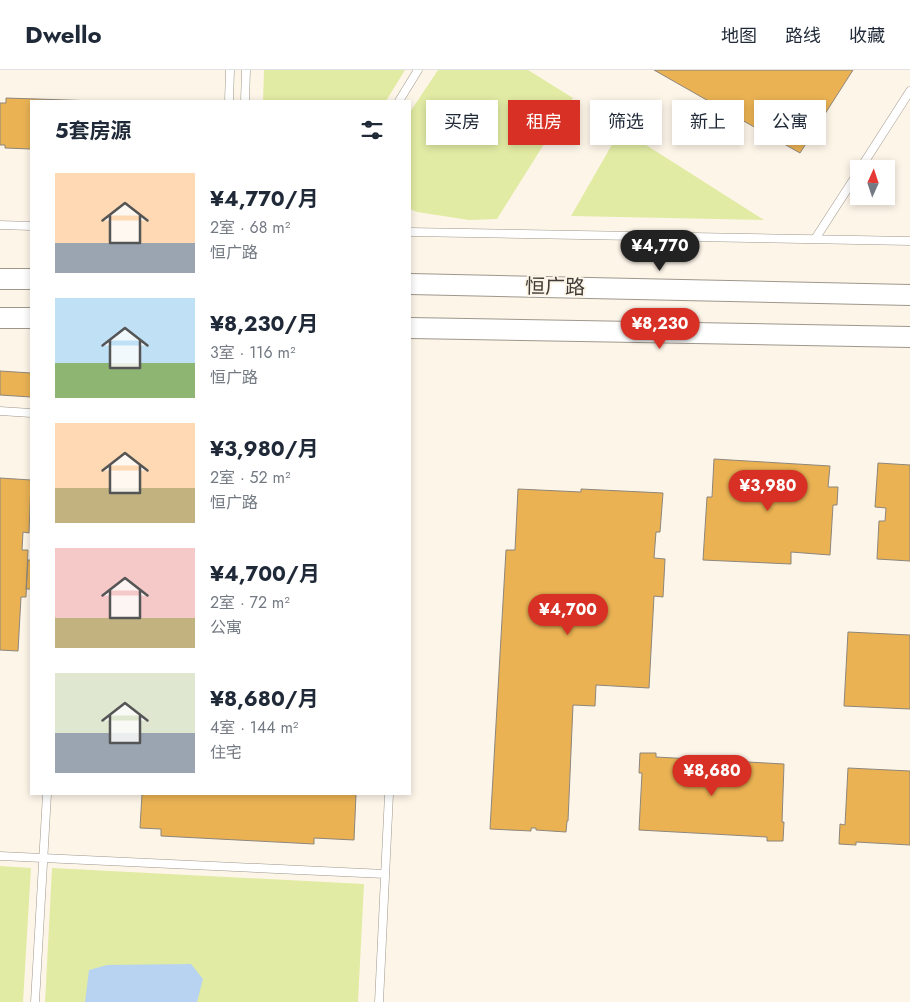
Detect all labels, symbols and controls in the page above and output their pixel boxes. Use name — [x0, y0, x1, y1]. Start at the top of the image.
text: Dwello — [25, 17, 102, 52]
text: 地图 — [721, 23, 757, 49]
text: 路线 — [785, 23, 821, 49]
text: 收藏 — [849, 23, 885, 49]
chip: 买房 — [426, 100, 498, 145]
chip: 租房 — [508, 100, 580, 145]
chip: 筛选 — [590, 100, 662, 145]
chip: 新上 — [672, 100, 744, 145]
chip: 公寓 — [754, 100, 826, 145]
text: 5套房源 — [55, 116, 132, 146]
icon: filters — [358, 116, 386, 144]
north arrow — [850, 160, 895, 205]
map controls — [850, 160, 895, 205]
text: ¥4,770/月 — [210, 184, 319, 214]
icon: home — [95, 193, 155, 253]
text: 2室 · 68 m² — [210, 216, 290, 239]
pin: ¥4,770 — [619, 230, 701, 272]
text: ¥4,770 — [632, 234, 688, 257]
text: 恒广路 — [210, 241, 258, 264]
street label: 恒广路 — [525, 272, 585, 302]
pin: ¥8,230 — [619, 308, 701, 350]
text: ¥8,230/月 — [210, 309, 318, 339]
text: ¥8,230 — [632, 312, 688, 335]
icon: home — [95, 318, 155, 378]
text: 3室 · 116 m² — [210, 341, 296, 364]
text: 恒广路 — [210, 366, 258, 389]
text: ¥3,980/月 — [210, 434, 318, 464]
icon: home — [95, 443, 155, 503]
text: 2室 · 52 m² — [210, 466, 290, 489]
pin: ¥3,980 — [727, 470, 809, 512]
text: ¥3,980 — [740, 474, 796, 497]
text: 恒广路 — [210, 491, 258, 514]
text: ¥4,700/月 — [210, 559, 320, 589]
icon: home — [95, 568, 155, 628]
text: 2室 · 72 m² — [210, 591, 290, 614]
pin: ¥4,700 — [527, 594, 609, 636]
text: ¥4,700 — [539, 598, 597, 621]
text: 公寓 — [210, 616, 242, 639]
text: ¥8,680/月 — [210, 684, 319, 714]
icon: home — [95, 693, 155, 753]
text: 4室 · 144 m² — [210, 716, 298, 739]
text: 住宅 — [210, 741, 242, 764]
pin: ¥8,680 — [671, 754, 753, 797]
text: ¥8,680 — [683, 759, 741, 782]

